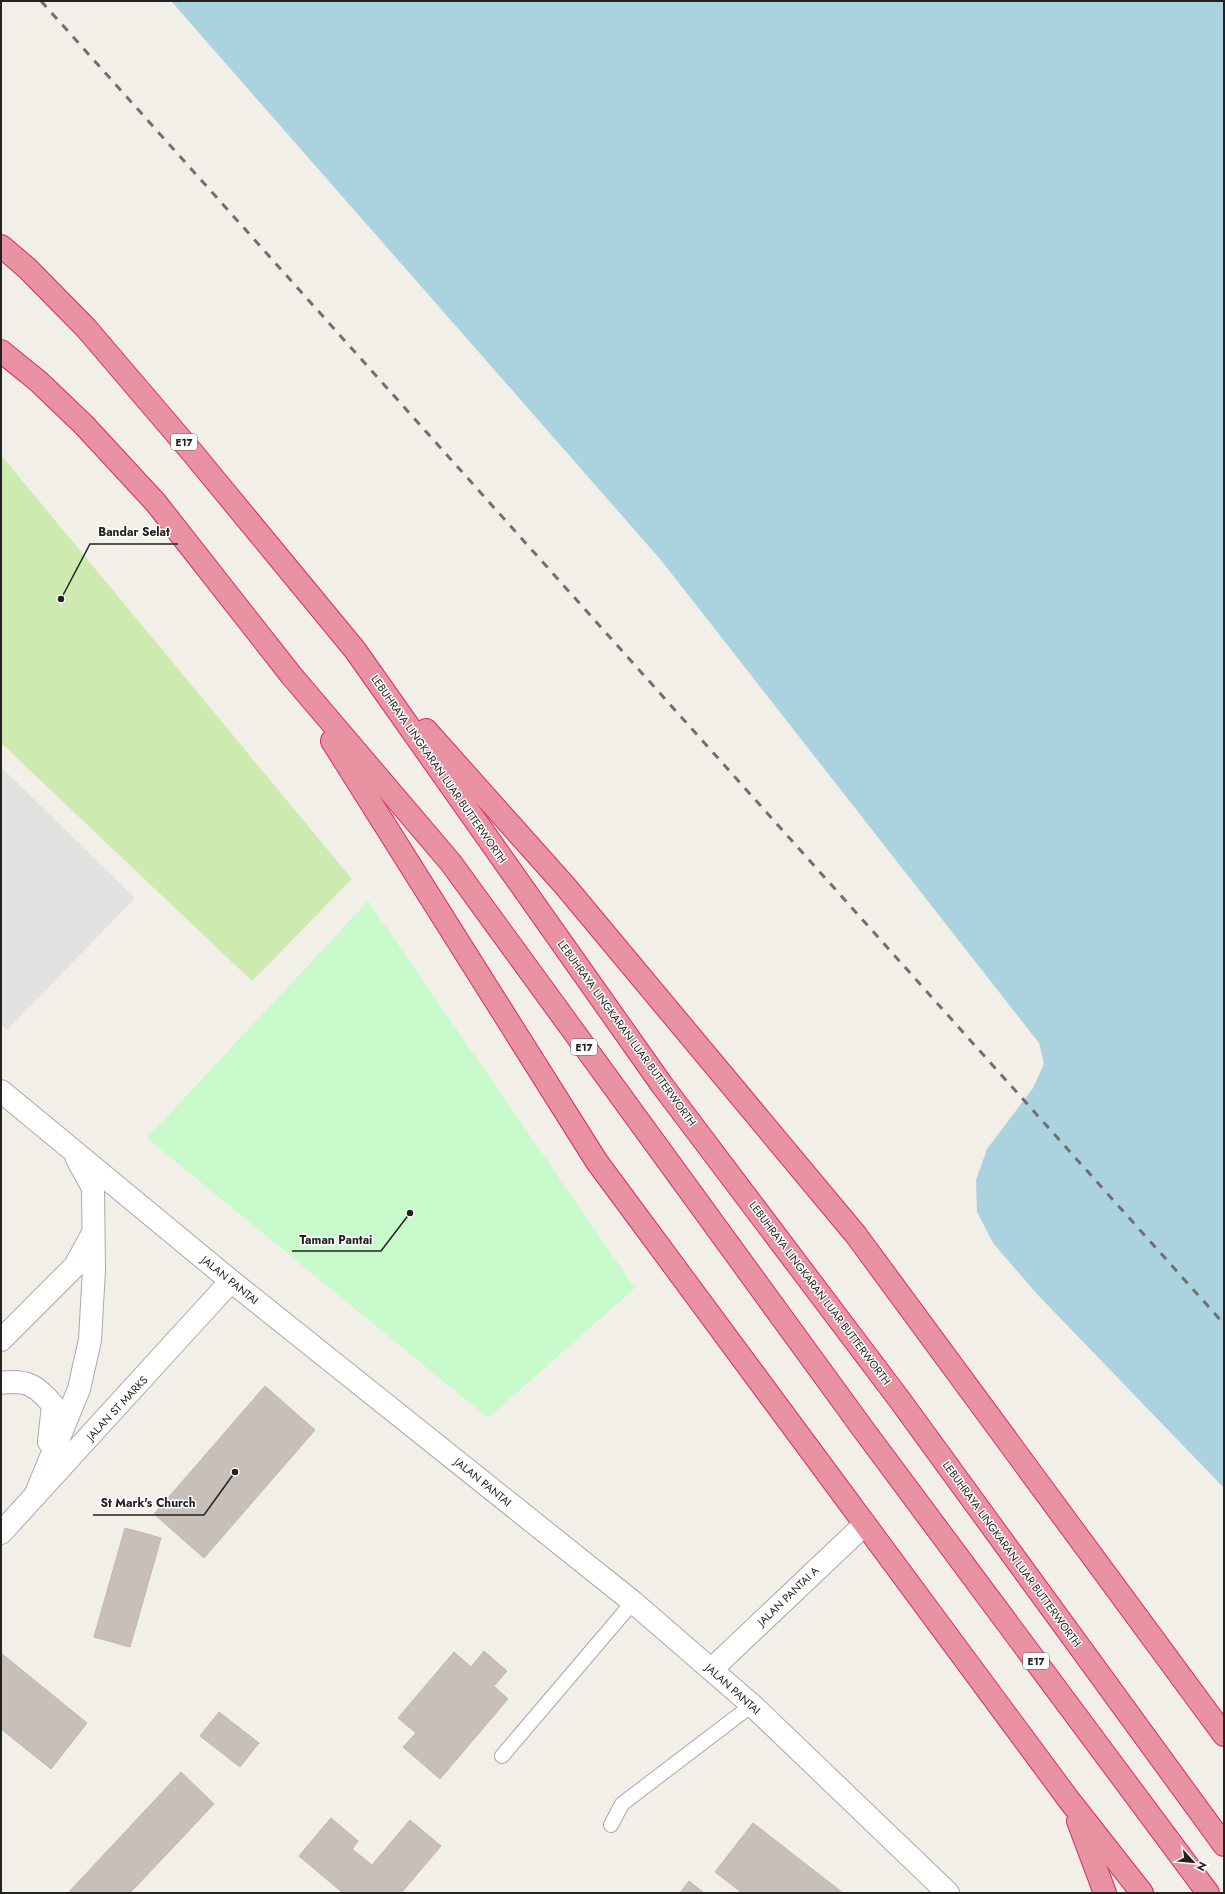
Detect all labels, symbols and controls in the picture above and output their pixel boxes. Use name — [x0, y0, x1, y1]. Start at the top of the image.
road number: E17 — [171, 434, 197, 450]
callout: Bandar Selat — [90, 520, 178, 544]
text: Bandar Selat — [98, 523, 170, 541]
street label: LEBUHRAYA LINGKARAN LUAR BUTTERWORTH — [367, 672, 511, 866]
street label: LEBUHRAYA LINGKARAN LUAR BUTTERWORTH — [554, 937, 700, 1129]
road number: E17 — [571, 1039, 597, 1055]
street label: LEBUHRAYA LINGKARAN LUAR BUTTERWORTH — [745, 1198, 895, 1388]
callout: Taman Pantai — [292, 1227, 381, 1251]
text: Taman Pantai — [300, 1231, 372, 1249]
street label: JALAN PANTAI — [196, 1251, 262, 1308]
street label: JALAN ST MARKS — [81, 1372, 151, 1445]
street label: JALAN PANTAI — [449, 1453, 515, 1510]
street label: LEBUHRAYA LINGKARAN LUAR BUTTERWORTH — [939, 1458, 1085, 1650]
callout: St Mark's Church — [93, 1491, 204, 1515]
text: St Mark's Church — [100, 1494, 196, 1512]
street label: JALAN PANTAI A — [752, 1562, 823, 1631]
road number: E17 — [1023, 1653, 1049, 1669]
street label: JALAN PANTAI — [700, 1659, 764, 1718]
north arrow — [1173, 1842, 1213, 1882]
text: N — [1193, 1859, 1211, 1874]

